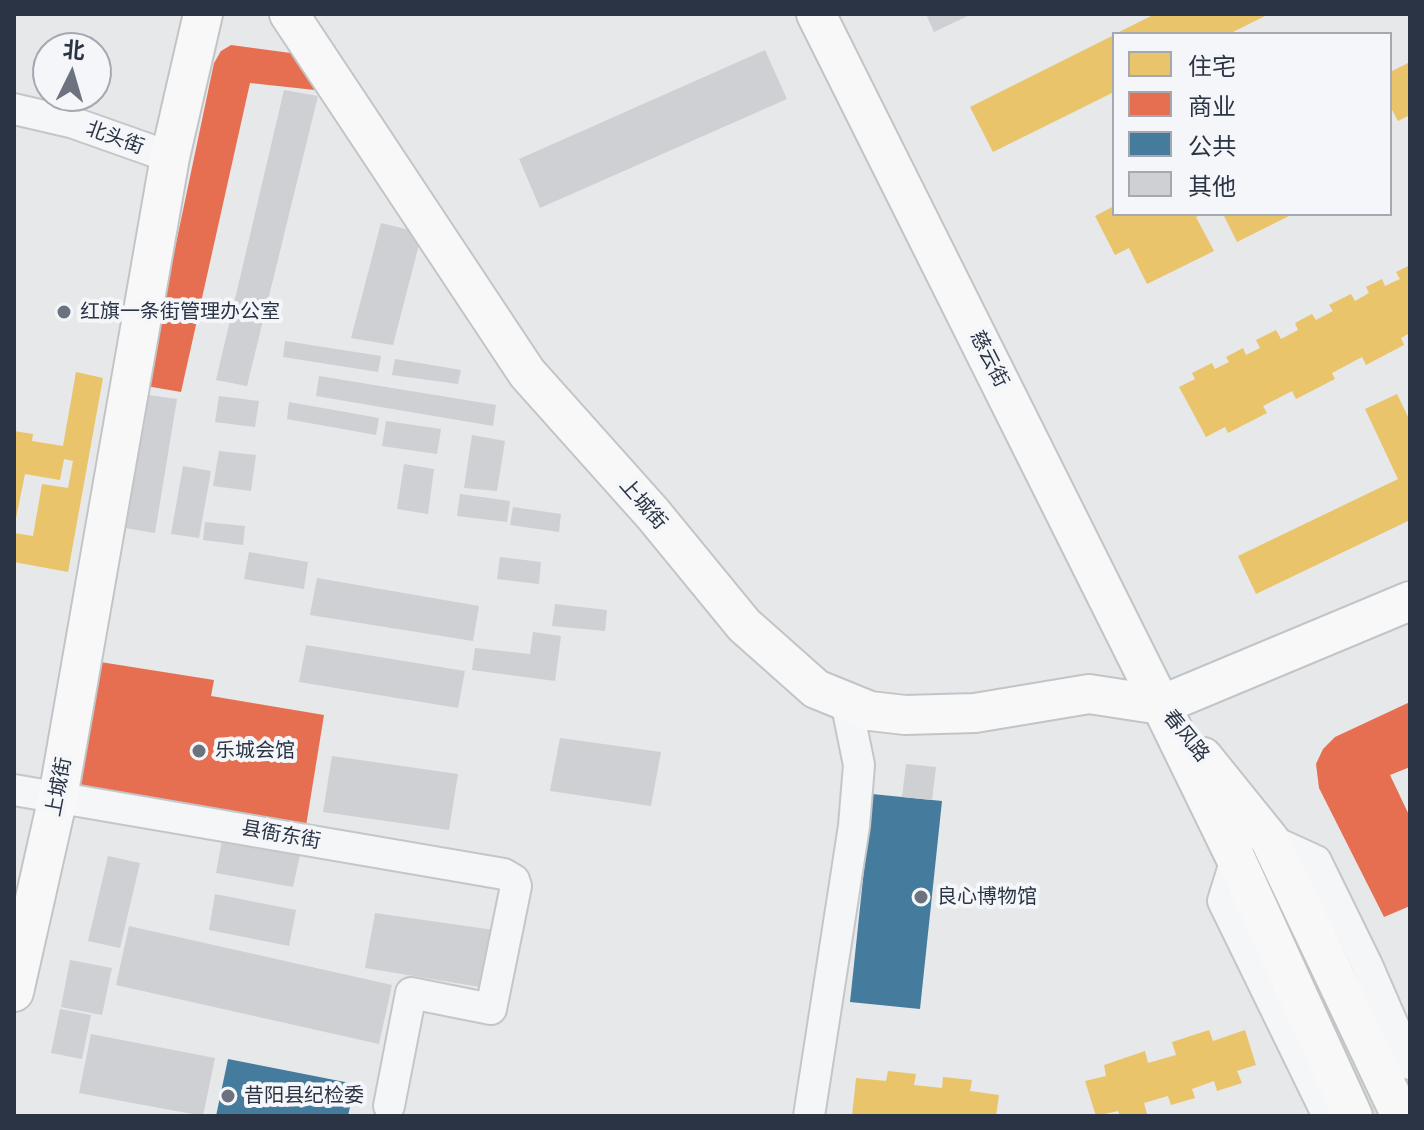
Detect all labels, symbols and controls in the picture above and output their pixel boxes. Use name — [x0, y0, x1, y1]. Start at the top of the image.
north arrow — [32, 32, 112, 112]
legend — [1112, 32, 1392, 216]
text: 北 — [62, 36, 86, 64]
text: 住宅 — [1188, 52, 1236, 81]
text: 商业 — [1188, 92, 1236, 121]
street label: 北头街 — [83, 116, 147, 160]
text: 公共 — [1188, 132, 1236, 161]
text: 其他 — [1188, 172, 1236, 201]
place label: 红旗一条街管理办公室 — [80, 300, 280, 324]
marker: 红旗一条街管理办公室 — [55, 303, 73, 321]
street label: 慈云街 — [965, 327, 1013, 391]
street label: 上城街 — [614, 473, 672, 535]
street label: 春风路 — [1158, 705, 1214, 767]
place label: 乐城会馆 — [215, 739, 295, 763]
marker: 乐城会馆 — [190, 742, 208, 760]
street label: 上城街 — [41, 755, 77, 819]
street label: 县衙东街 — [240, 816, 322, 854]
place label: 良心博物馆 — [937, 885, 1037, 909]
marker: 良心博物馆 — [912, 888, 930, 906]
place label: 昔阳县纪检委 — [244, 1084, 364, 1108]
marker: 昔阳县纪检委 — [219, 1087, 237, 1105]

